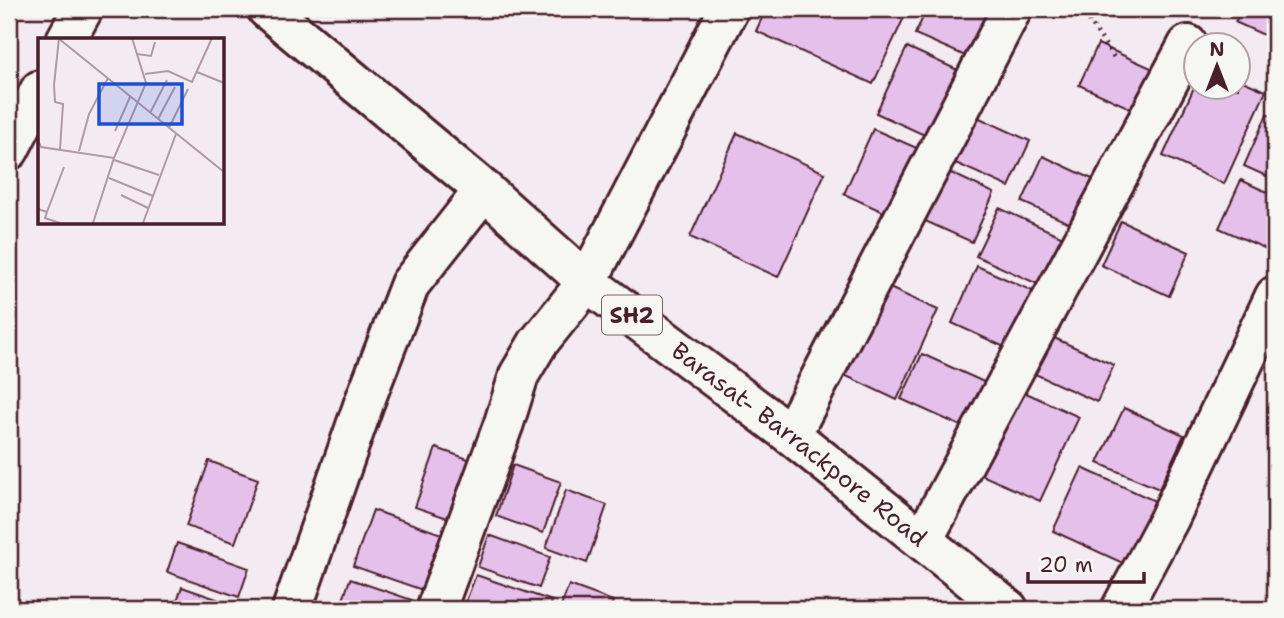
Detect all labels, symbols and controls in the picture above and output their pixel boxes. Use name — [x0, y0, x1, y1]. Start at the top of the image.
north arrow — [1182, 32, 1252, 102]
text: N — [1209, 37, 1225, 62]
inset map — [38, 38, 224, 224]
road number: SH2 — [602, 296, 662, 334]
street label: Barasat- Barrackpore Road — [665, 335, 934, 554]
scale bar — [1028, 541, 1144, 585]
text: 20 m — [1039, 551, 1093, 579]

